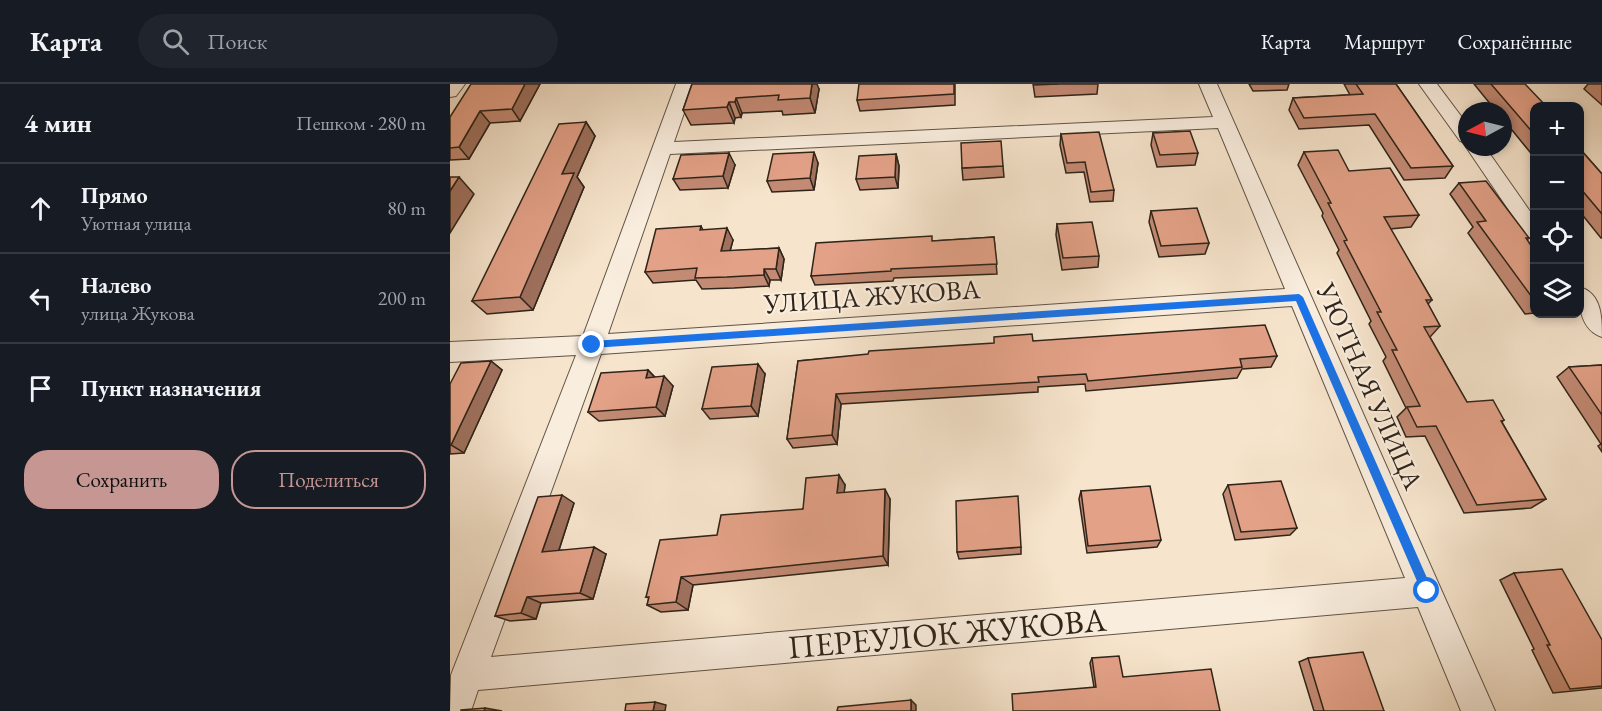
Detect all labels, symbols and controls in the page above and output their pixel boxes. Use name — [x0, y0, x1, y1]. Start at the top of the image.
search box — [138, 14, 558, 68]
text: Карта — [30, 23, 102, 59]
icon: search — [159, 25, 192, 58]
text: Поиск — [207, 27, 267, 56]
text: Карта — [1261, 28, 1311, 55]
text: Маршрут — [1344, 28, 1425, 55]
text: Сохранённые — [1458, 28, 1572, 55]
north arrow — [1458, 102, 1512, 156]
map controls — [1530, 102, 1584, 318]
button: + — [1530, 102, 1584, 156]
text: 4 мин — [24, 106, 92, 140]
text: Пешком · 280 m — [296, 110, 426, 136]
button: − — [1530, 156, 1584, 210]
text: Прямо — [81, 181, 148, 210]
icon: ahead — [24, 192, 57, 225]
text: 80 m — [387, 195, 426, 221]
text: Уютная улица — [81, 210, 191, 236]
button: locate — [1530, 210, 1584, 264]
button: layers — [1530, 264, 1584, 318]
text: Налево — [81, 271, 151, 300]
street label: УЛИЦА ЖУКОВА — [762, 271, 982, 321]
street label: УЮТНАЯ УЛИЦА — [1308, 276, 1431, 495]
icon: left — [24, 282, 57, 315]
text: 200 m — [378, 285, 426, 311]
text: улица Жукова — [81, 300, 195, 326]
route end — [578, 331, 604, 357]
icon: arrive — [24, 372, 57, 405]
text: Пункт назначения — [81, 374, 261, 403]
button: Сохранить — [24, 450, 219, 509]
button: Поделиться — [231, 450, 426, 509]
route start — [1413, 577, 1439, 603]
street label: ПЕРЕУЛОК ЖУКОВА — [786, 598, 1108, 668]

